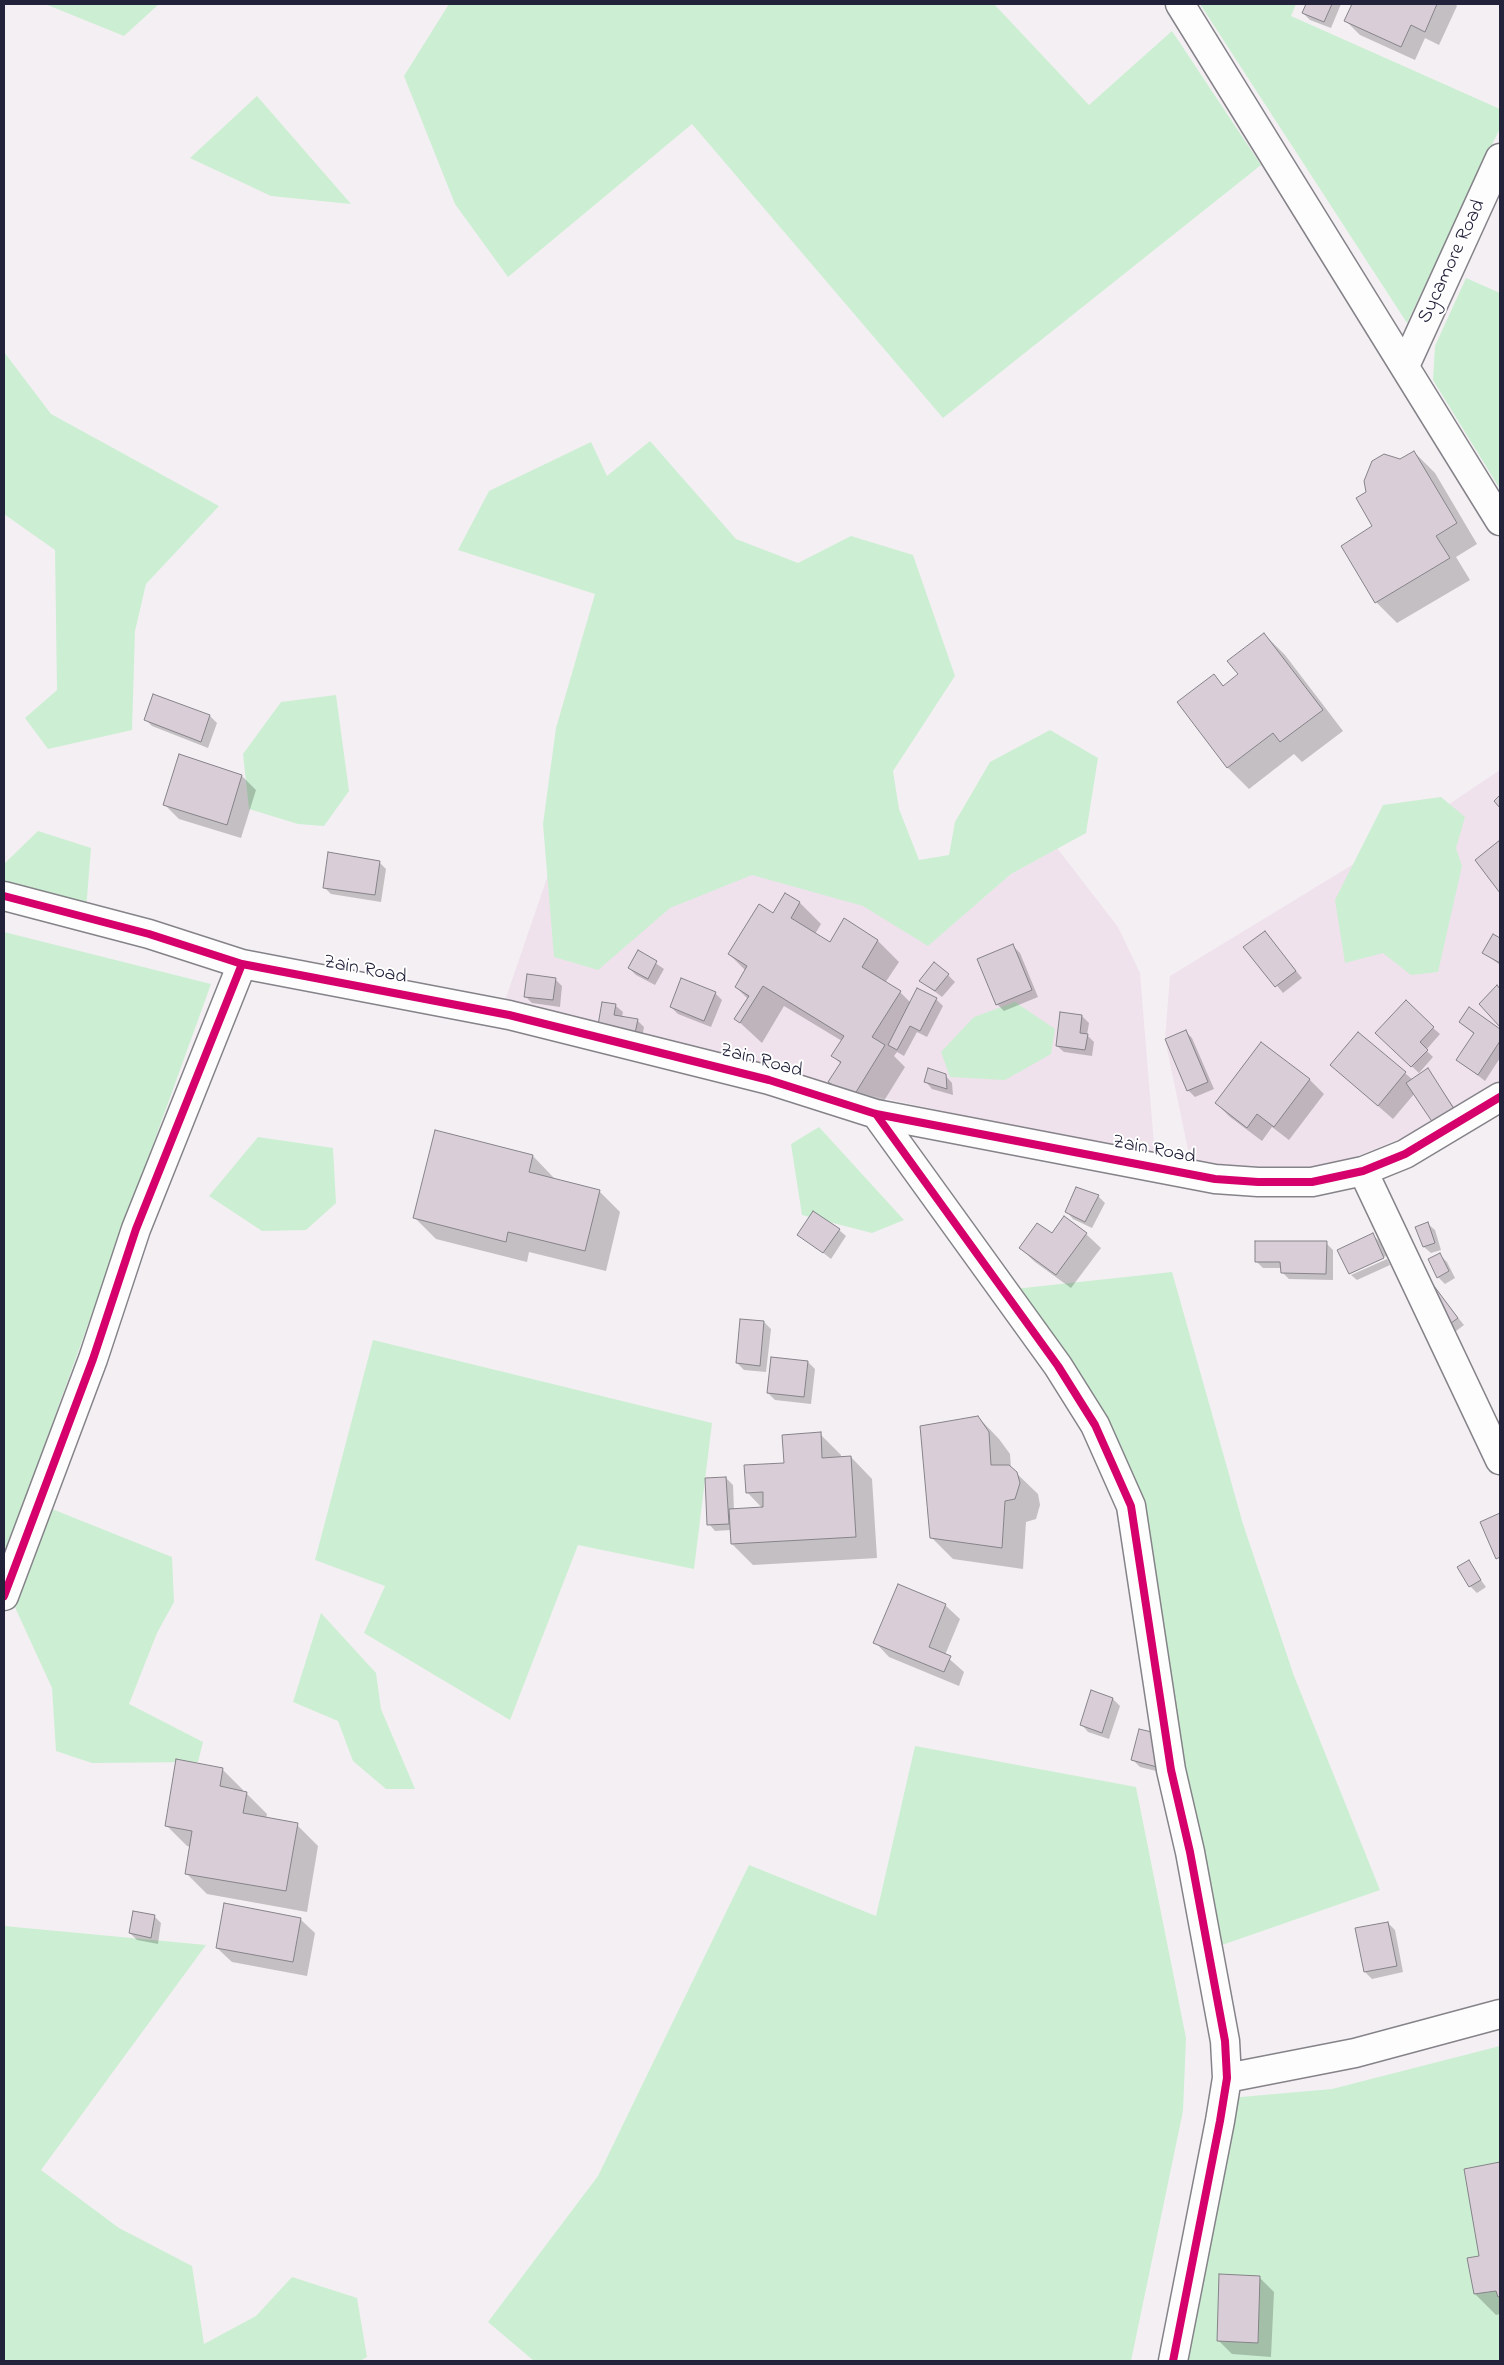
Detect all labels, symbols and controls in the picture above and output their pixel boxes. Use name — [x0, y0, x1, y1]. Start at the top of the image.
street label: Sycamore Road — [1414, 196, 1492, 328]
street label: Zain Road — [321, 951, 409, 991]
street label: Zain Road — [717, 1040, 805, 1084]
street label: Zain Road — [1110, 1131, 1198, 1171]

